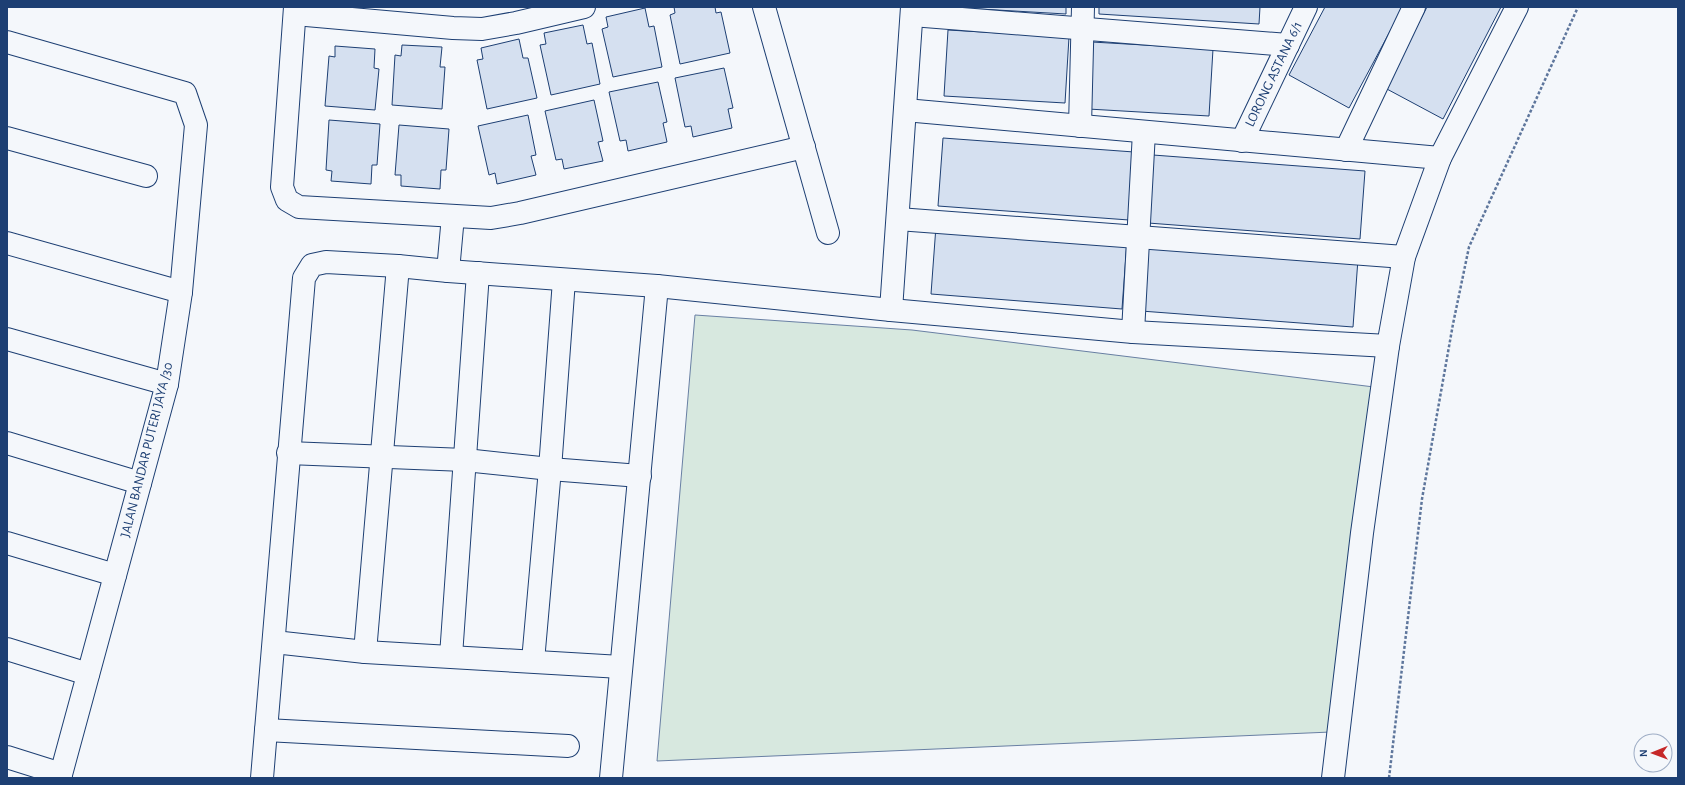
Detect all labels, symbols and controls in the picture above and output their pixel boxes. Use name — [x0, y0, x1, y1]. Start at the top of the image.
street label: LORONG ASTANA 6/1 — [1243, 19, 1305, 129]
street label: JALAN BANDAR PUTERI JAYA /30 — [118, 361, 176, 539]
north arrow — [1633, 733, 1673, 773]
text: N — [1638, 749, 1649, 757]

